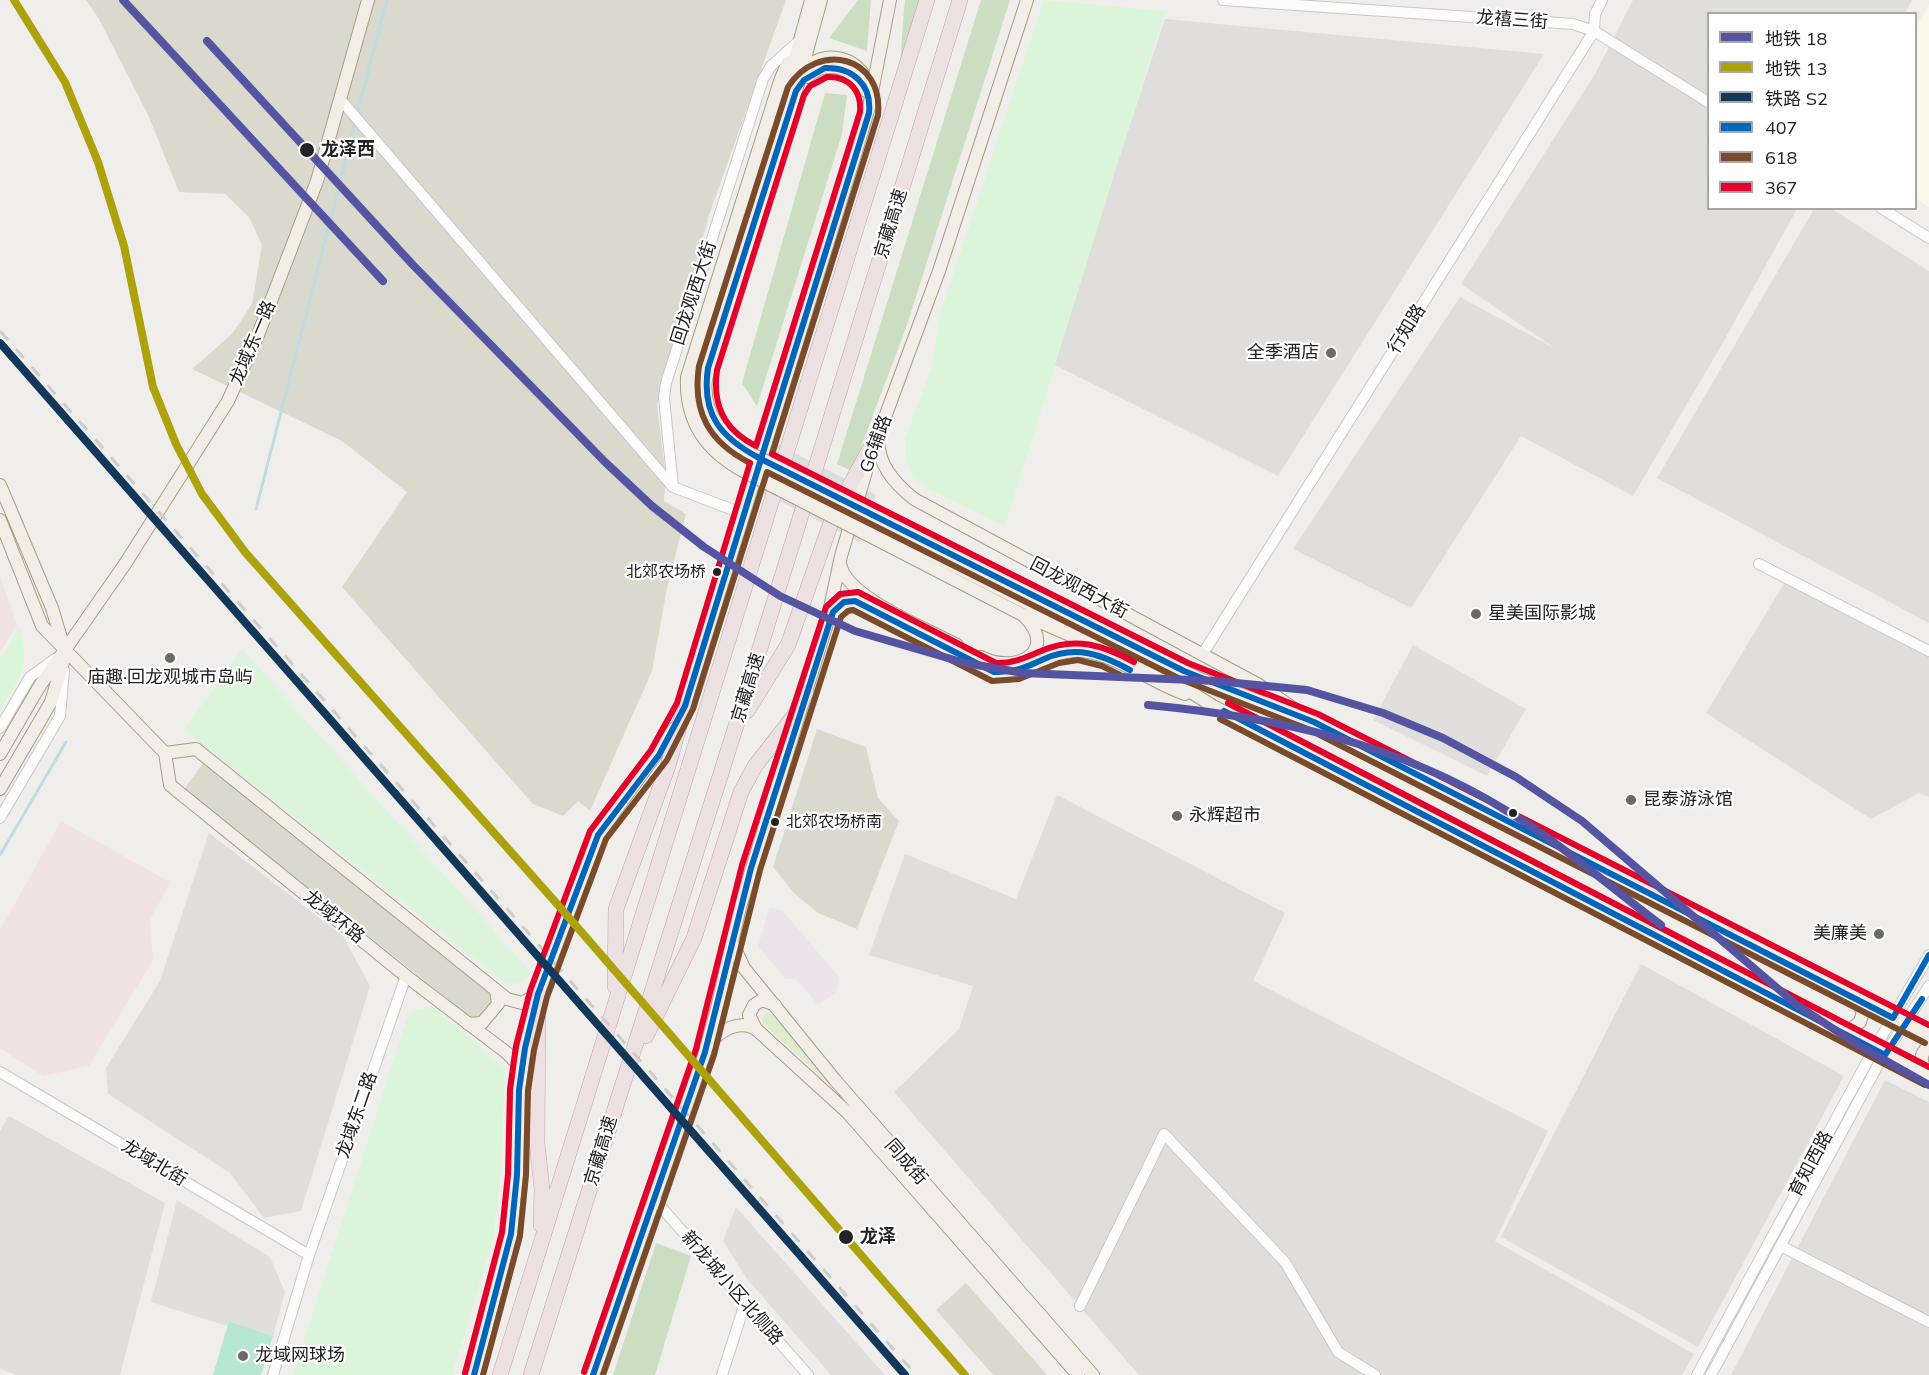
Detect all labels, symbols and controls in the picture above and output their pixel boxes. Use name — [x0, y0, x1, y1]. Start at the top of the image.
street label: 龙禧三街 — [1475, 7, 1549, 33]
legend — [1707, 12, 1917, 210]
text: 地铁 18 — [1765, 27, 1827, 50]
text: 地铁 13 — [1765, 57, 1827, 80]
text: 铁路 S2 — [1765, 87, 1828, 110]
text: 407 — [1765, 116, 1797, 139]
place label: 龙泽西 — [321, 139, 375, 161]
marker: 龙泽西 — [298, 141, 316, 159]
text: 618 — [1765, 146, 1797, 169]
text: 367 — [1765, 176, 1797, 199]
street label: 京藏高速 — [870, 186, 912, 262]
street label: 回龙观西大街 — [667, 238, 721, 348]
street label: 龙域东一路 — [225, 297, 281, 389]
street label: 行知路 — [1384, 300, 1430, 358]
place label: 全季酒店 — [1247, 342, 1319, 364]
marker: 全季酒店 — [1324, 346, 1338, 360]
street label: G6辅路 — [856, 412, 896, 476]
street label: 回龙观西大街 — [1026, 553, 1132, 623]
place label: 北郊农场桥 — [626, 562, 706, 582]
marker: 北郊农场桥 — [711, 566, 723, 578]
place label: 星美国际影城 — [1488, 603, 1596, 625]
marker: 星美国际影城 — [1469, 607, 1483, 621]
street label: 京藏高速 — [727, 650, 769, 726]
marker: 庙趣·回龙观城市岛屿 — [163, 651, 177, 665]
place label: 庙趣·回龙观城市岛屿 — [87, 667, 253, 689]
place label: 昆泰游泳馆 — [1643, 789, 1733, 811]
marker: 昆泰游泳馆 — [1624, 793, 1638, 807]
place label: 永辉超市 — [1189, 805, 1261, 827]
unlabelled marker — [1507, 807, 1519, 819]
marker: 永辉超市 — [1170, 809, 1184, 823]
place label: 北郊农场桥南 — [786, 812, 882, 832]
marker: 北郊农场桥南 — [769, 816, 781, 828]
street label: 龙域环路 — [299, 886, 369, 948]
place label: 美廉美 — [1813, 923, 1867, 945]
marker: 美廉美 — [1872, 927, 1886, 941]
street label: 龙域东二路 — [332, 1069, 382, 1161]
street label: 京藏高速 — [580, 1113, 622, 1189]
street label: 育知西路 — [1785, 1127, 1837, 1201]
street label: 龙域北街 — [118, 1135, 190, 1191]
street label: 同成街 — [880, 1135, 932, 1189]
place label: 龙泽 — [860, 1226, 896, 1248]
street label: 新龙城小区北侧路 — [677, 1227, 787, 1349]
marker: 龙泽 — [837, 1228, 855, 1246]
place label: 龙域网球场 — [255, 1345, 345, 1367]
marker: 龙域网球场 — [236, 1349, 250, 1363]

